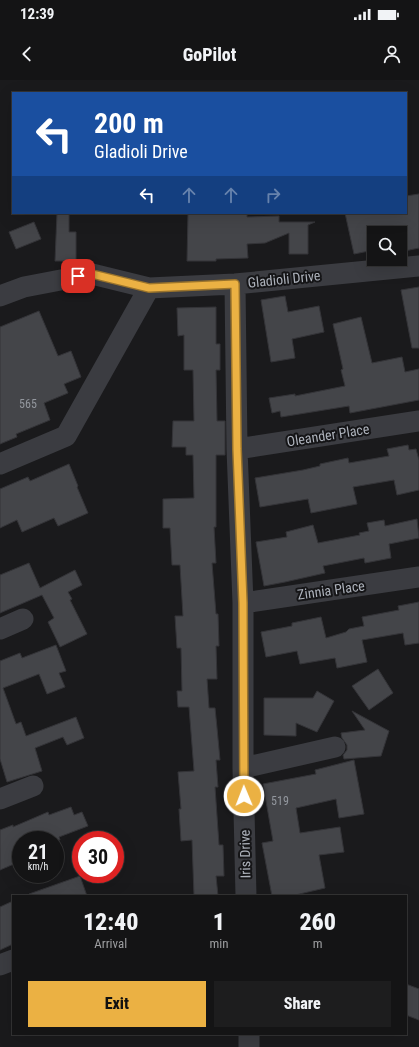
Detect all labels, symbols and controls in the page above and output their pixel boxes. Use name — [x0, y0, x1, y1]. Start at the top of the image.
text: 12:39 — [20, 5, 54, 23]
icon: back — [16, 43, 38, 65]
icon: person — [381, 43, 403, 65]
text: GoPilot — [183, 44, 236, 65]
text: 200 m — [94, 107, 164, 140]
icon: left — [28, 108, 80, 160]
text: Gladioli Drive — [94, 141, 188, 162]
icon: left — [136, 184, 158, 206]
icon: ahead — [178, 184, 200, 206]
icon: ahead — [220, 184, 242, 206]
icon: right — [262, 184, 284, 206]
map controls — [367, 226, 407, 266]
button: search — [367, 226, 407, 266]
pin — [61, 259, 95, 293]
icon: arrive — [67, 265, 89, 287]
street label: Gladioli Drive — [247, 267, 322, 291]
house number: 565 — [19, 397, 37, 411]
street label: Oleander Place — [286, 421, 371, 449]
street label: Zinnia Place — [296, 577, 366, 603]
position arrow — [223, 775, 265, 817]
house number: 519 — [271, 794, 289, 808]
street label: Iris Drive — [237, 829, 253, 878]
speed limit sign: 30 — [72, 831, 124, 883]
text: 21 — [28, 840, 48, 864]
text: km/h — [28, 861, 48, 872]
text: 12:40 — [83, 908, 139, 936]
text: 1 — [213, 908, 225, 936]
text: 260 — [299, 908, 336, 936]
text: Arrival — [94, 936, 127, 951]
text: min — [209, 936, 229, 951]
text: m — [313, 936, 323, 951]
button: Exit — [28, 981, 206, 1027]
button: Share — [214, 981, 391, 1027]

